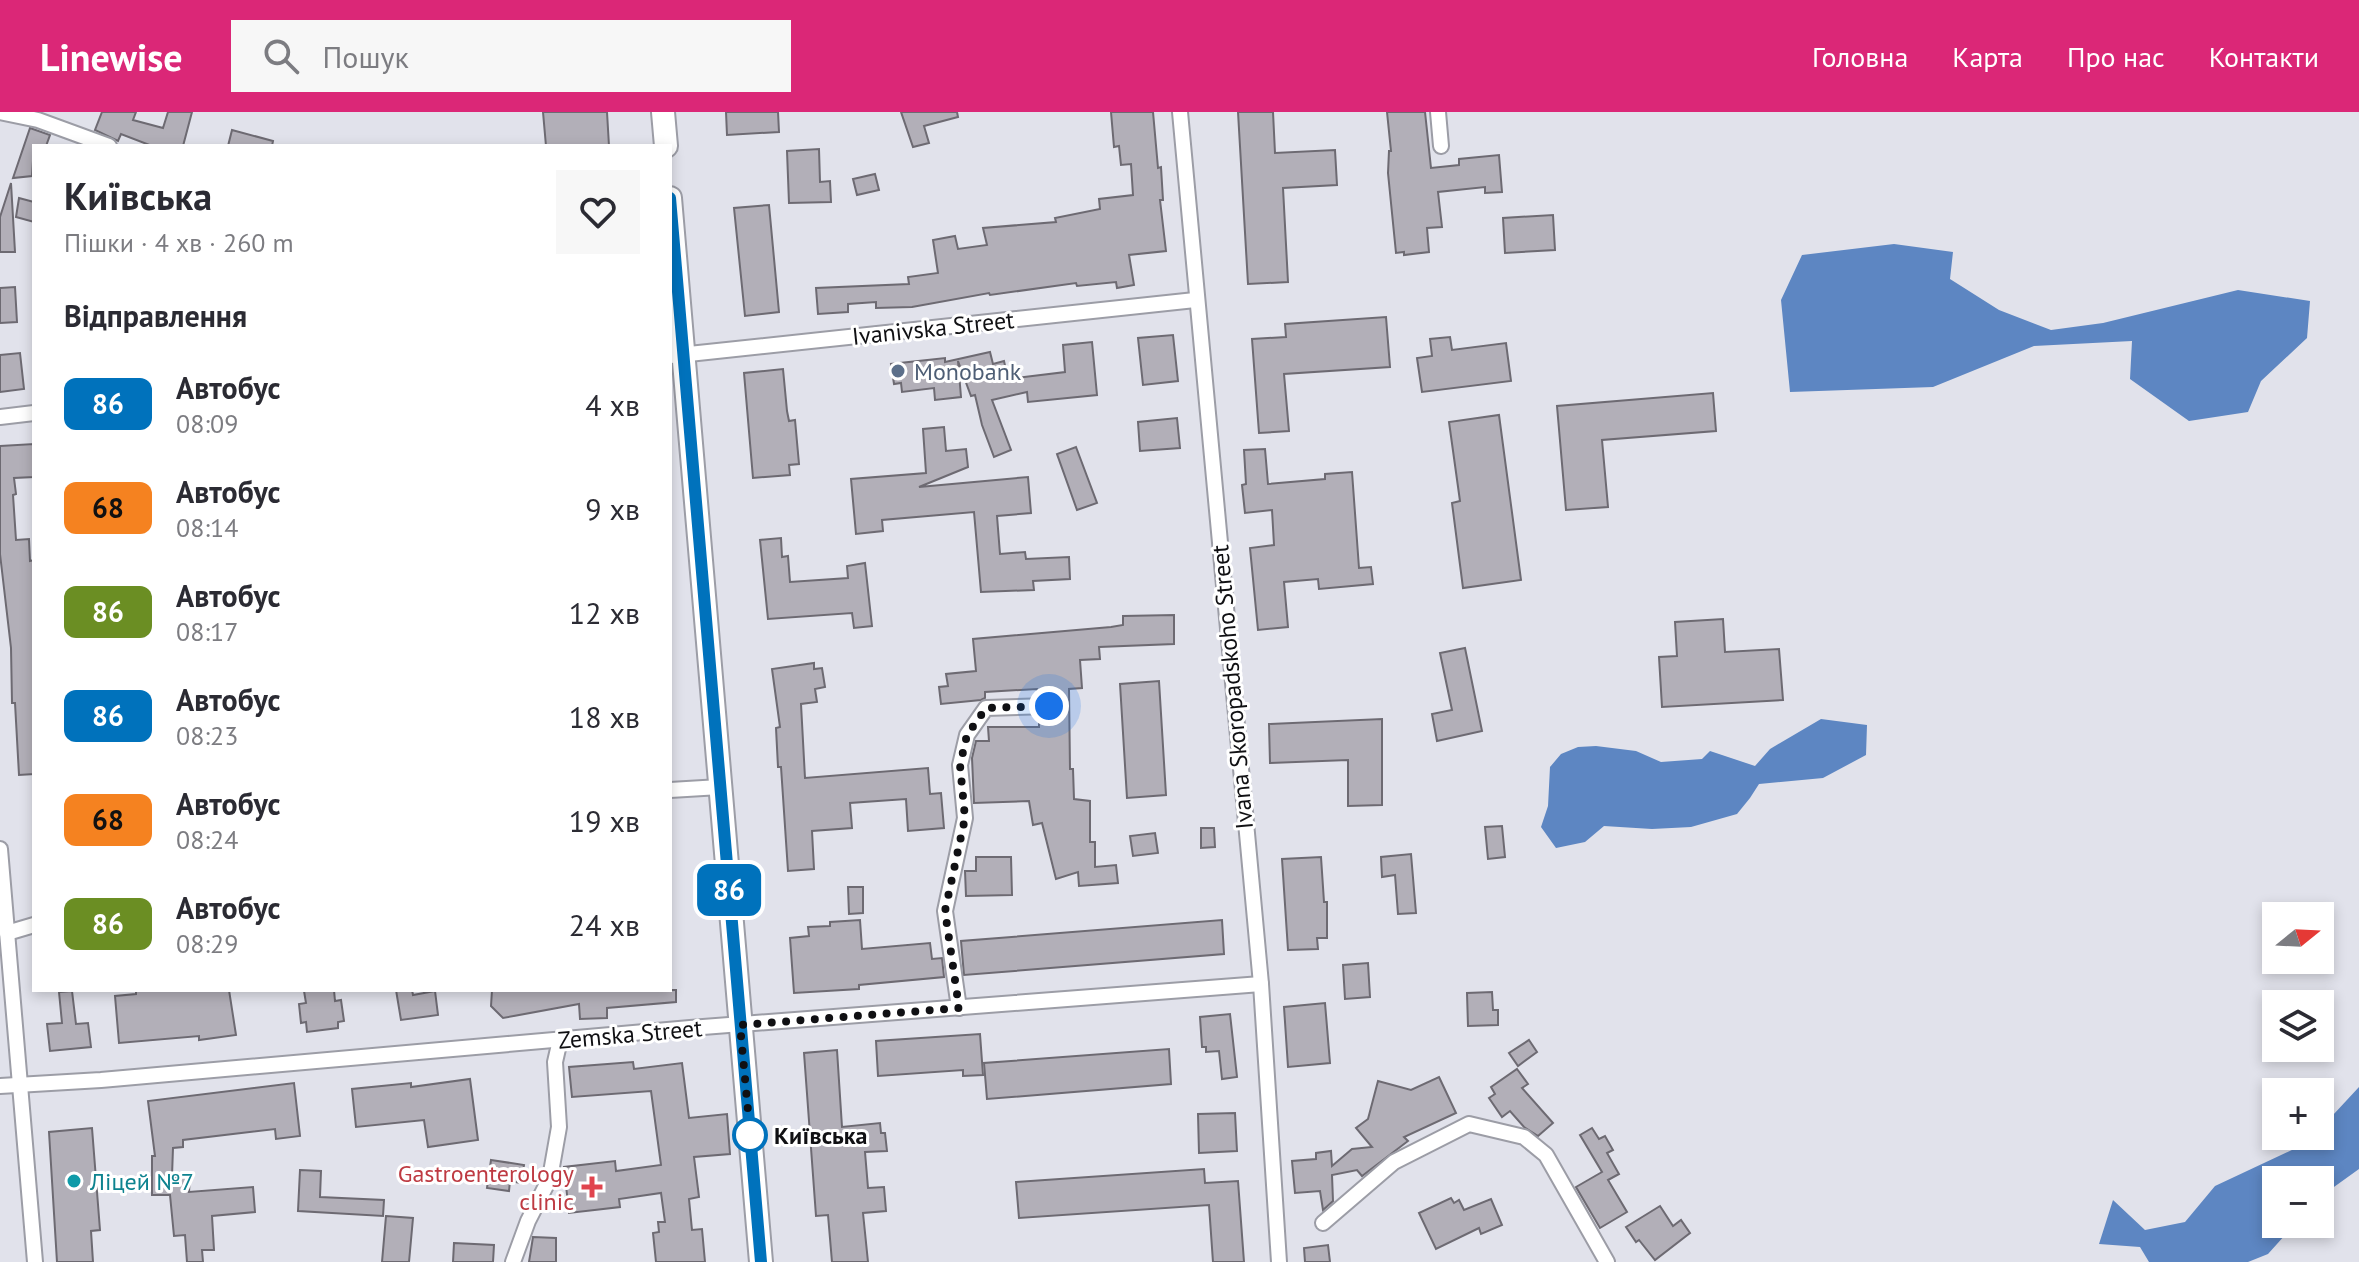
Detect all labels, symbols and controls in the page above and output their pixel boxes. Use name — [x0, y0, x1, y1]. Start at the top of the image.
search box — [231, 20, 791, 92]
text: Linewise — [40, 32, 183, 81]
icon: search — [259, 34, 303, 78]
text: Пошук — [323, 37, 409, 76]
text: Головна — [1812, 38, 1908, 75]
text: Карта — [1952, 38, 2023, 75]
text: Про нас — [2067, 38, 2165, 75]
text: Контакти — [2209, 38, 2319, 75]
button: heart — [556, 170, 640, 254]
text: Київська — [64, 171, 212, 220]
text: Пішки · 4 хв · 260 m — [64, 226, 294, 259]
text: Відправлення — [64, 296, 247, 335]
street label: Ivanivska Street — [850, 304, 1016, 352]
place label: Monobank — [914, 356, 1022, 387]
marker: Monobank — [889, 362, 907, 380]
text: Автобус — [176, 368, 281, 407]
text: 86 — [92, 385, 124, 422]
text: 4 хв — [585, 385, 640, 424]
text: 08:09 — [176, 407, 238, 440]
text: Автобус — [176, 472, 281, 511]
text: 68 — [92, 489, 124, 526]
text: 9 хв — [585, 489, 640, 528]
text: 08:14 — [176, 511, 238, 544]
street label: Ivana Skoropadskoho Street — [1204, 543, 1260, 831]
text: Автобус — [176, 576, 281, 615]
text: 86 — [92, 593, 124, 630]
text: 12 хв — [569, 593, 640, 632]
text: 08:17 — [176, 615, 238, 648]
text: Автобус — [176, 680, 281, 719]
your location — [1029, 686, 1069, 726]
text: 86 — [92, 697, 124, 734]
text: 18 хв — [569, 697, 640, 736]
text: 08:23 — [176, 719, 238, 752]
text: Автобус — [176, 784, 281, 823]
text: 68 — [92, 801, 124, 838]
text: 19 хв — [569, 801, 640, 840]
text: 08:24 — [176, 823, 238, 856]
line badge: 86 — [693, 864, 765, 916]
text: 86 — [713, 871, 745, 908]
text: Автобус — [176, 888, 281, 927]
north arrow — [2262, 902, 2334, 974]
map controls — [2262, 902, 2334, 1238]
text: 86 — [92, 905, 124, 942]
text: 24 хв — [569, 905, 640, 944]
text: 08:29 — [176, 927, 238, 960]
button: layers — [2262, 990, 2334, 1062]
street label: Zemska Street — [557, 1012, 703, 1056]
button: + — [2262, 1078, 2334, 1150]
marker: Київська — [733, 1118, 767, 1152]
place label: Київська — [774, 1120, 868, 1151]
place label: Gastroenterology clinic — [398, 1158, 574, 1217]
place label: Ліцей №7 — [89, 1166, 194, 1197]
button: − — [2262, 1166, 2334, 1238]
marker: Ліцей №7 — [65, 1172, 83, 1190]
marker: Gastroenterology clinic — [581, 1176, 603, 1198]

